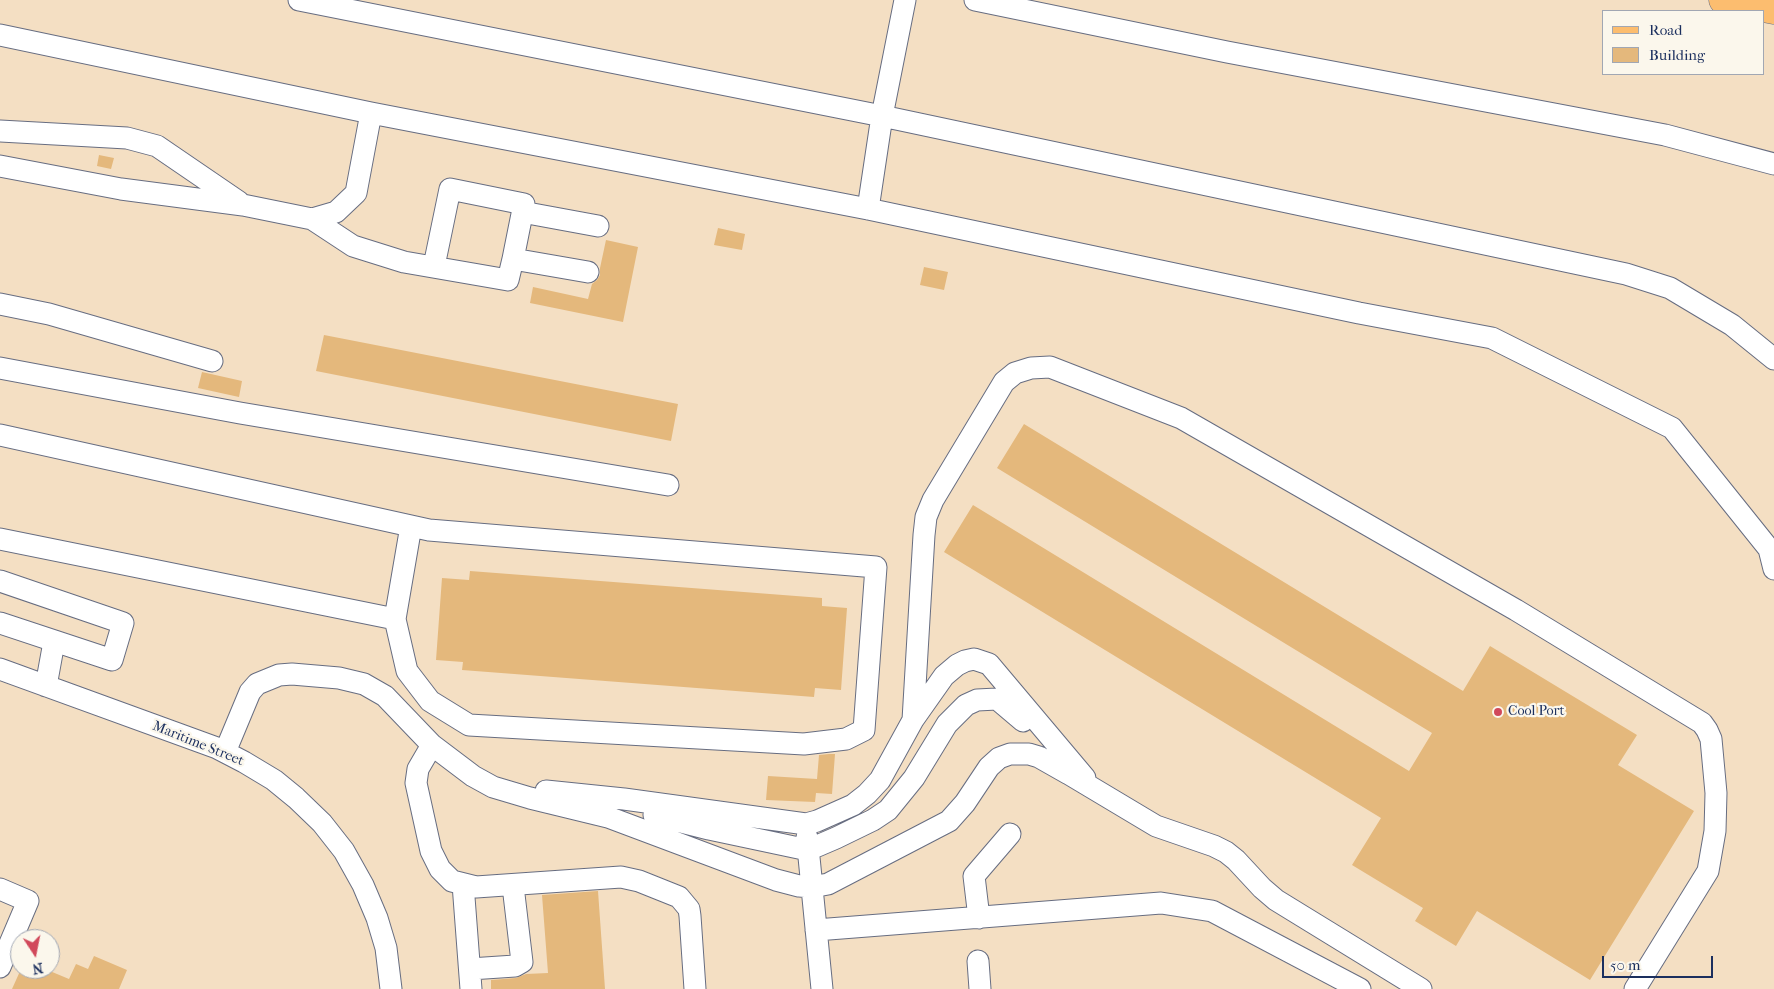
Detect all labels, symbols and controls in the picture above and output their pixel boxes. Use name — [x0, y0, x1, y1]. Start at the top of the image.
legend — [1602, 10, 1764, 75]
text: Road — [1649, 21, 1682, 39]
text: Building — [1649, 46, 1705, 64]
place label: Cool Port — [1508, 704, 1565, 720]
marker: Cool Port — [1492, 706, 1504, 718]
street label: Maritime Street — [150, 718, 246, 770]
north arrow — [10, 929, 60, 979]
scale bar — [1604, 946, 1715, 978]
text: 50 m — [1610, 956, 1640, 974]
text: N — [31, 959, 45, 978]

